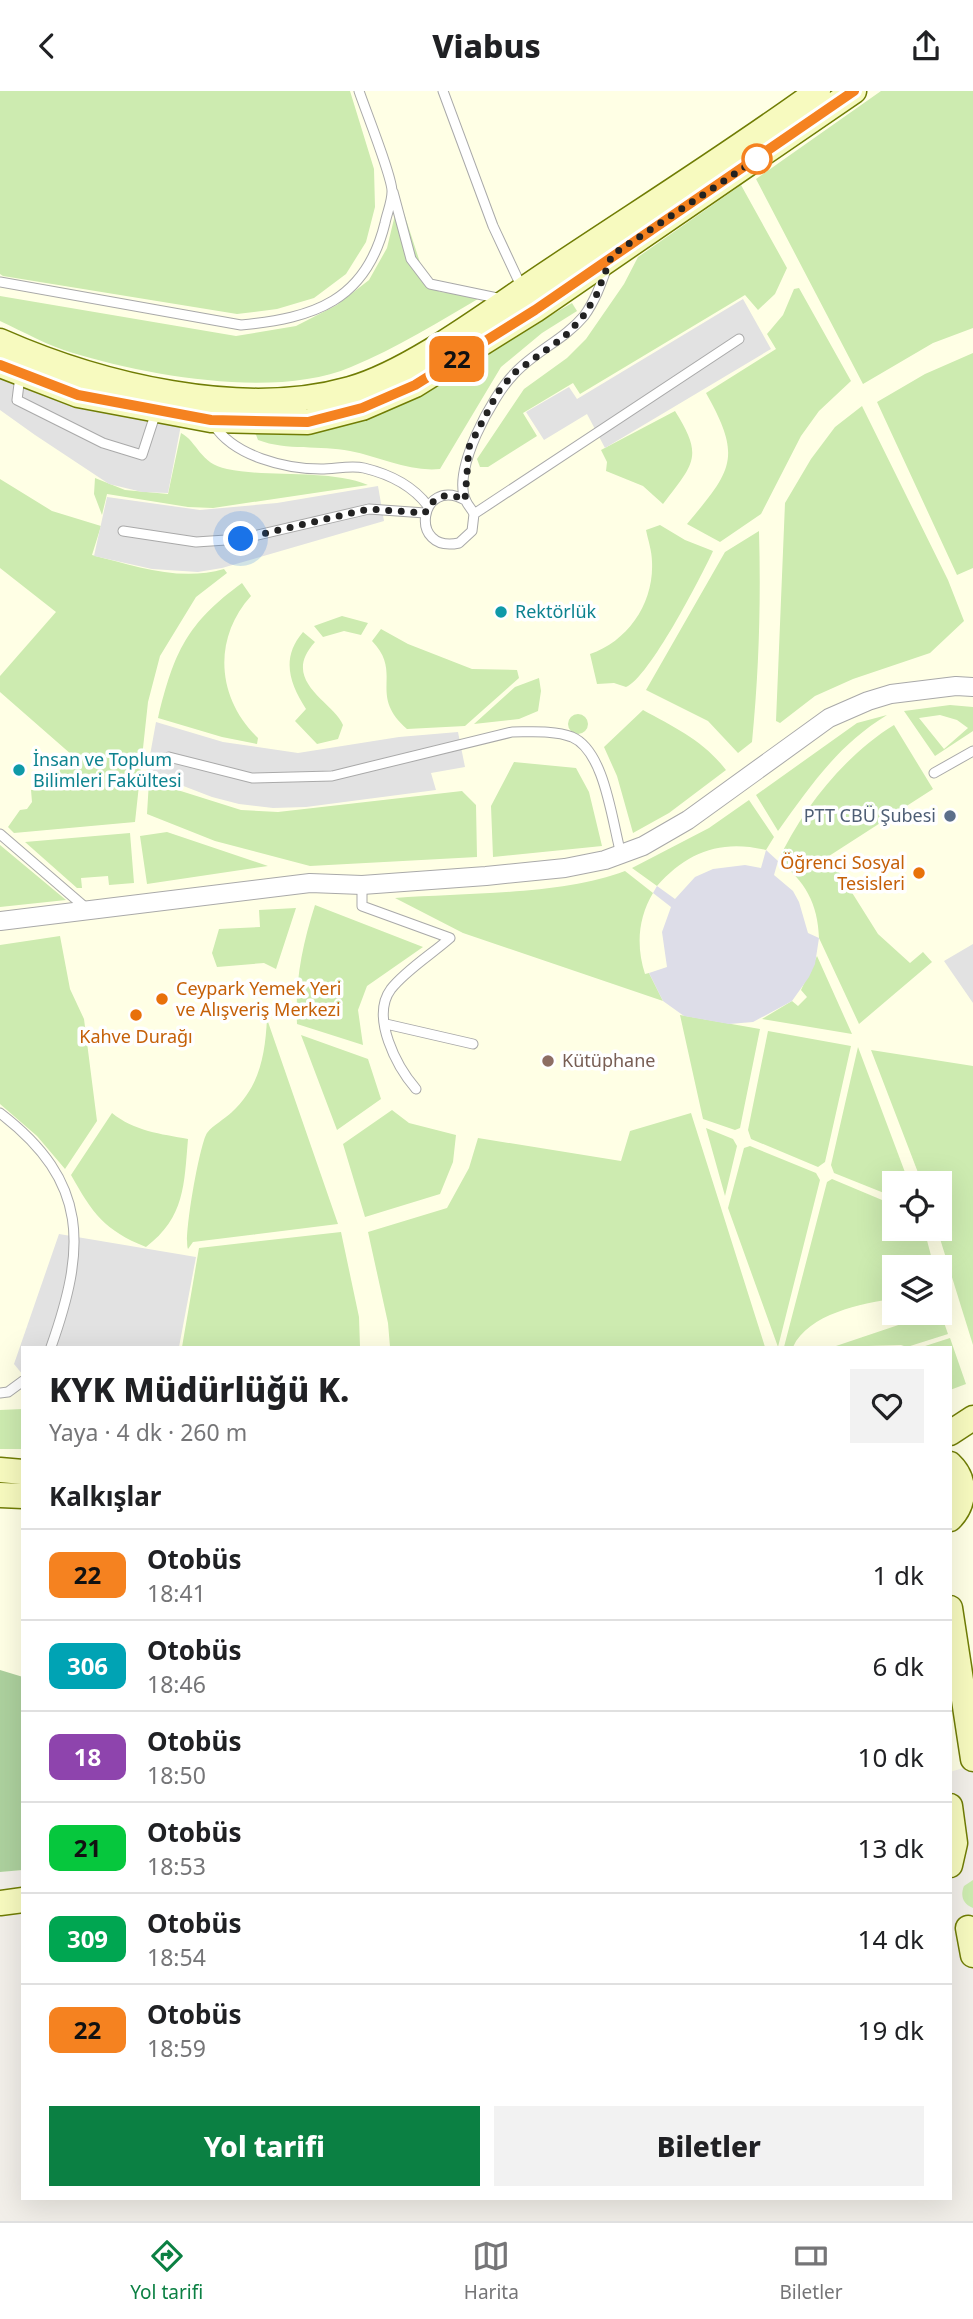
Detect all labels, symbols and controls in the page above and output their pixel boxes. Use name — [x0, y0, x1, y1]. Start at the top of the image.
text: Viabus — [432, 24, 541, 67]
icon: back — [28, 27, 66, 65]
icon: share — [907, 27, 945, 65]
unlabelled marker — [742, 144, 772, 174]
line badge: 22 — [426, 336, 489, 382]
text: 22 — [443, 342, 471, 375]
your location — [223, 521, 258, 556]
place label: Rektörlük — [515, 599, 597, 623]
marker: Rektörlük — [493, 604, 509, 620]
place label: İnsan ve Toplum Bilimleri Fakültesi — [33, 747, 182, 792]
marker: İnsan ve Toplum Bilimleri Fakültesi — [11, 762, 27, 778]
place label: PTT CBÜ Şubesi — [804, 803, 936, 827]
marker: PTT CBÜ Şubesi — [942, 808, 958, 824]
place label: Öğrenci Sosyal Tesisleri — [780, 850, 905, 895]
marker: Öğrenci Sosyal Tesisleri — [911, 865, 927, 881]
place label: Ceypark Yemek Yeri ve Alışveriş Merkezi — [176, 976, 341, 1021]
marker: Ceypark Yemek Yeri ve Alışveriş Merkezi — [154, 991, 170, 1007]
marker: Kahve Durağı — [128, 1007, 144, 1023]
place label: Kahve Durağı — [79, 1024, 193, 1048]
place label: Kütüphane — [562, 1048, 655, 1072]
marker: Kütüphane — [540, 1053, 556, 1069]
map controls — [882, 1171, 952, 1325]
button: locate — [882, 1171, 952, 1241]
button: layers — [882, 1255, 952, 1325]
text: KYK Müdürlüğü K. — [49, 1367, 349, 1412]
button: heart — [850, 1369, 924, 1443]
text: Yaya · 4 dk · 260 m — [49, 1416, 247, 1448]
text: Kalkışlar — [49, 1478, 161, 1514]
text: Otobüs — [147, 1541, 241, 1577]
text: 1 dk — [872, 1557, 924, 1593]
text: 22 — [74, 1558, 101, 1591]
text: 18:41 — [147, 1577, 206, 1609]
text: Otobüs — [147, 1632, 241, 1668]
text: 6 dk — [872, 1648, 924, 1684]
text: 306 — [67, 1649, 108, 1682]
text: 18:46 — [147, 1668, 206, 1700]
text: Otobüs — [147, 1723, 241, 1759]
text: 10 dk — [858, 1739, 924, 1775]
text: 18 — [74, 1740, 101, 1773]
text: 18:50 — [147, 1759, 206, 1791]
text: Otobüs — [147, 1814, 241, 1850]
text: 13 dk — [858, 1830, 924, 1866]
text: 21 — [74, 1831, 101, 1864]
text: 18:53 — [147, 1850, 206, 1882]
text: Otobüs — [147, 1905, 241, 1941]
text: 14 dk — [858, 1921, 924, 1957]
text: 309 — [67, 1922, 108, 1955]
text: 18:54 — [147, 1941, 206, 1973]
text: Otobüs — [147, 1996, 241, 2032]
text: 19 dk — [858, 2012, 924, 2048]
text: 22 — [74, 2013, 101, 2046]
text: 18:59 — [147, 2032, 206, 2064]
button: Yol tarifi — [49, 2106, 480, 2186]
button: Biletler — [494, 2106, 924, 2186]
tab: Yol tarifi — [130, 2237, 203, 2305]
tab: Harita — [464, 2237, 519, 2305]
tab: Biletler — [779, 2237, 843, 2305]

